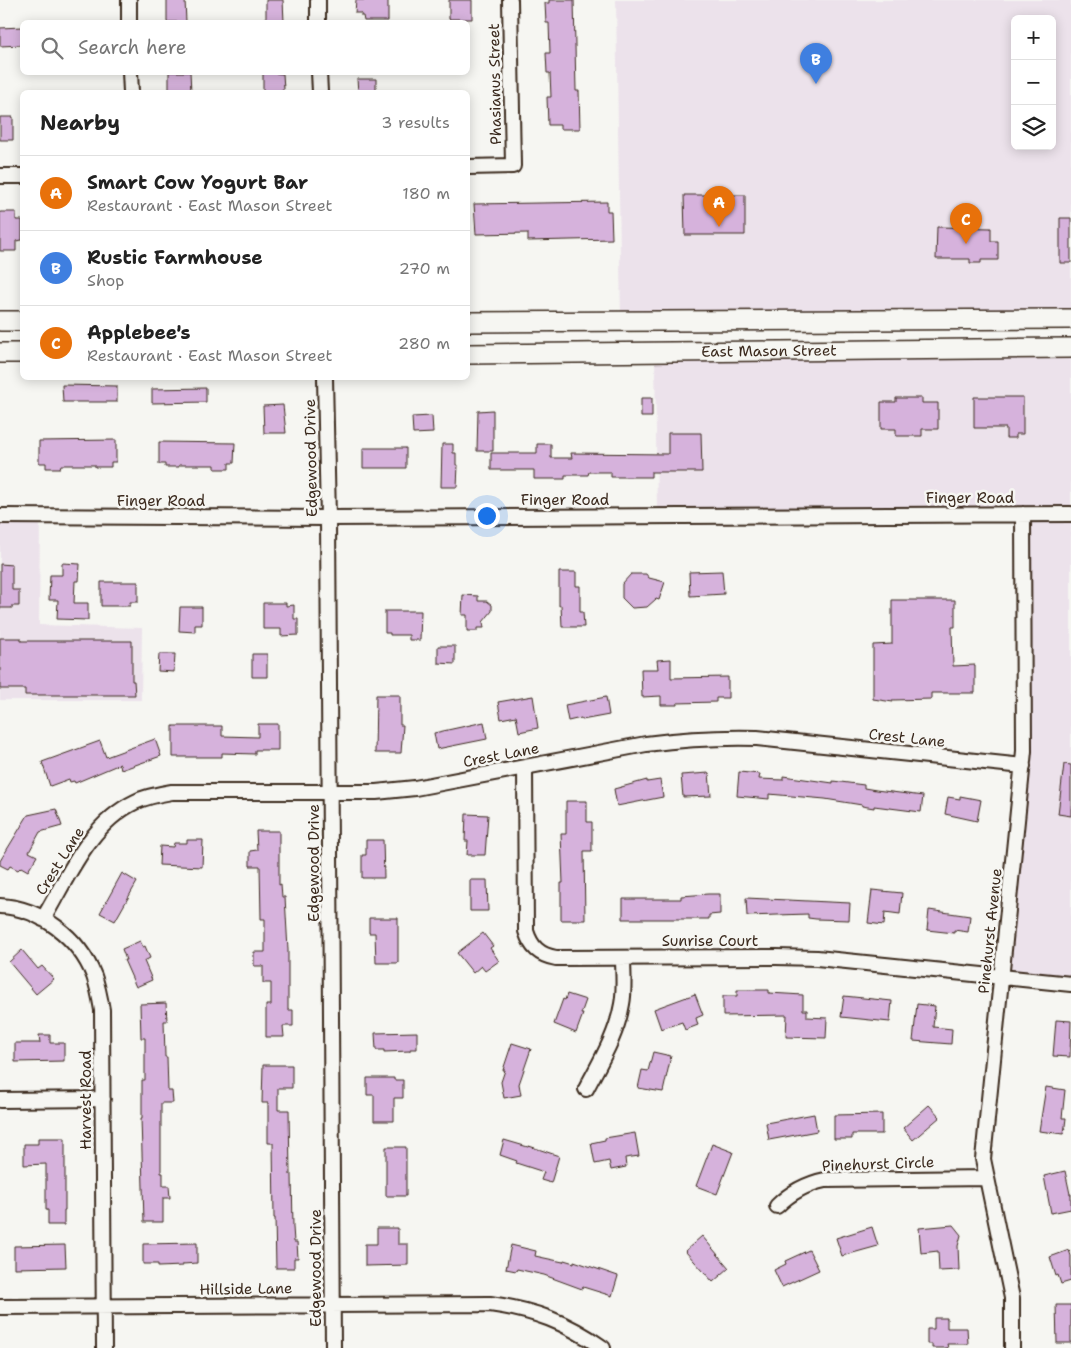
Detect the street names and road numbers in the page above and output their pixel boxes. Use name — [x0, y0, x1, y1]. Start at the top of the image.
street label: Phasianus Street — [484, 23, 506, 145]
street label: East Mason Street — [701, 340, 837, 362]
street label: Edgewood Drive — [300, 399, 322, 517]
street label: Finger Road — [926, 488, 1015, 508]
street label: Finger Road — [521, 490, 610, 510]
street label: Finger Road — [117, 491, 206, 511]
street label: Crest Lane — [868, 724, 946, 752]
street label: Crest Lane — [461, 738, 541, 772]
street label: Edgewood Drive — [304, 804, 324, 922]
street label: Crest Lane — [31, 823, 89, 899]
street label: Pinehurst Avenue — [973, 867, 1007, 995]
street label: Sunrise Court — [662, 931, 758, 951]
street label: Harvest Road — [76, 1050, 96, 1150]
street label: Pinehurst Circle — [821, 1152, 935, 1176]
street label: Edgewood Drive — [306, 1209, 326, 1327]
street label: Hillside Lane — [199, 1278, 293, 1300]

